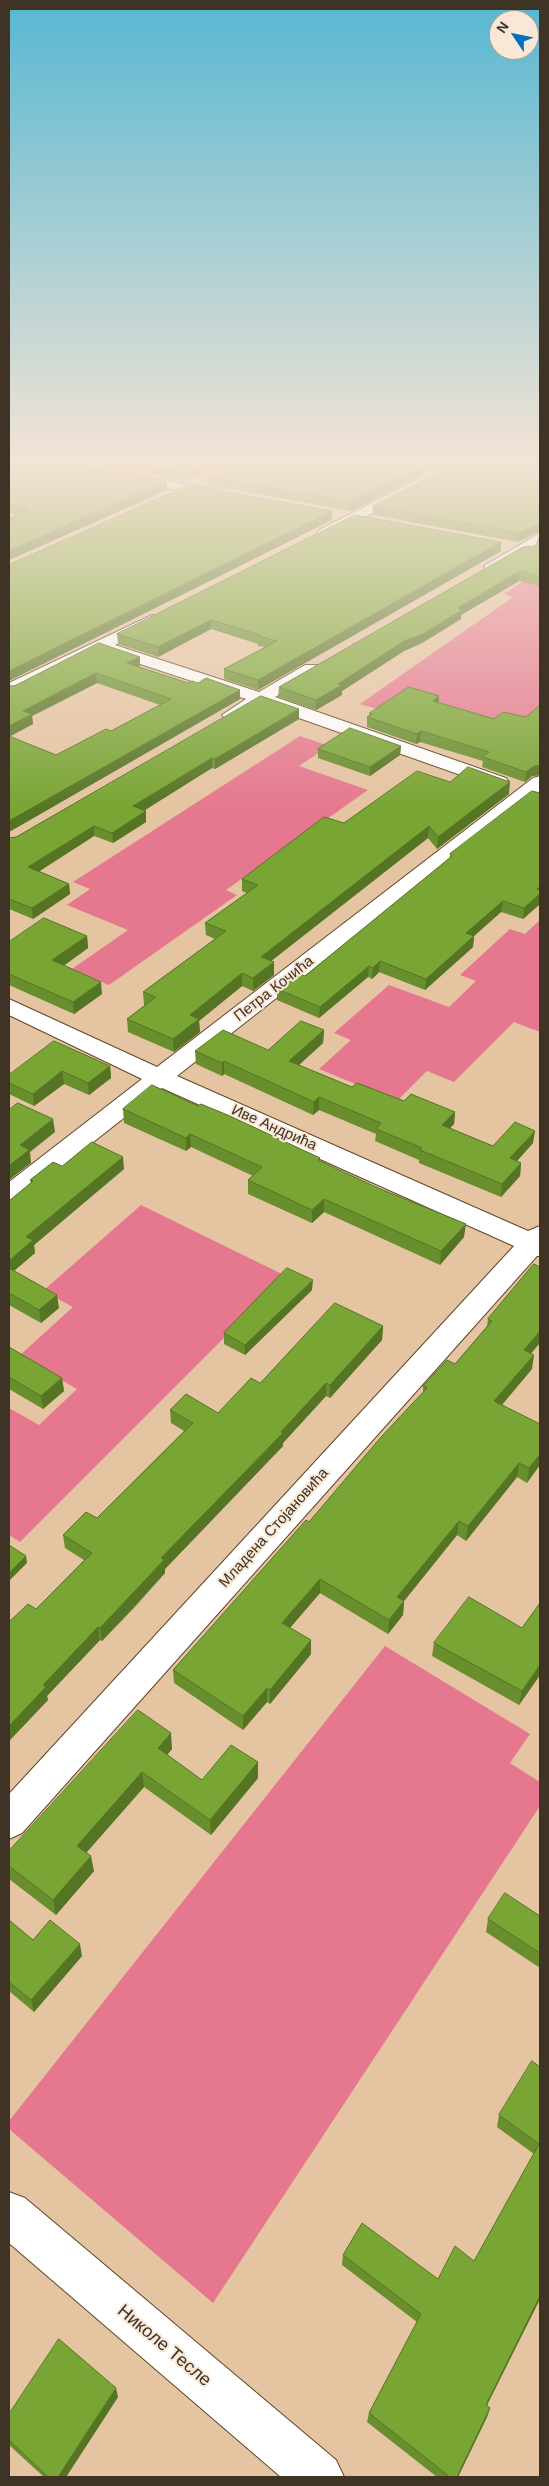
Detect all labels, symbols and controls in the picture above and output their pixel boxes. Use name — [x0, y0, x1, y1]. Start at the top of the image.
north arrow — [489, 10, 539, 60]
text: N — [493, 19, 512, 36]
street label: Петра Кочића — [231, 952, 317, 1026]
street label: Иве Андрића — [229, 1101, 319, 1155]
street label: Младена Стојановића — [216, 1465, 332, 1591]
street label: Николе Тесле — [113, 2301, 215, 2391]

